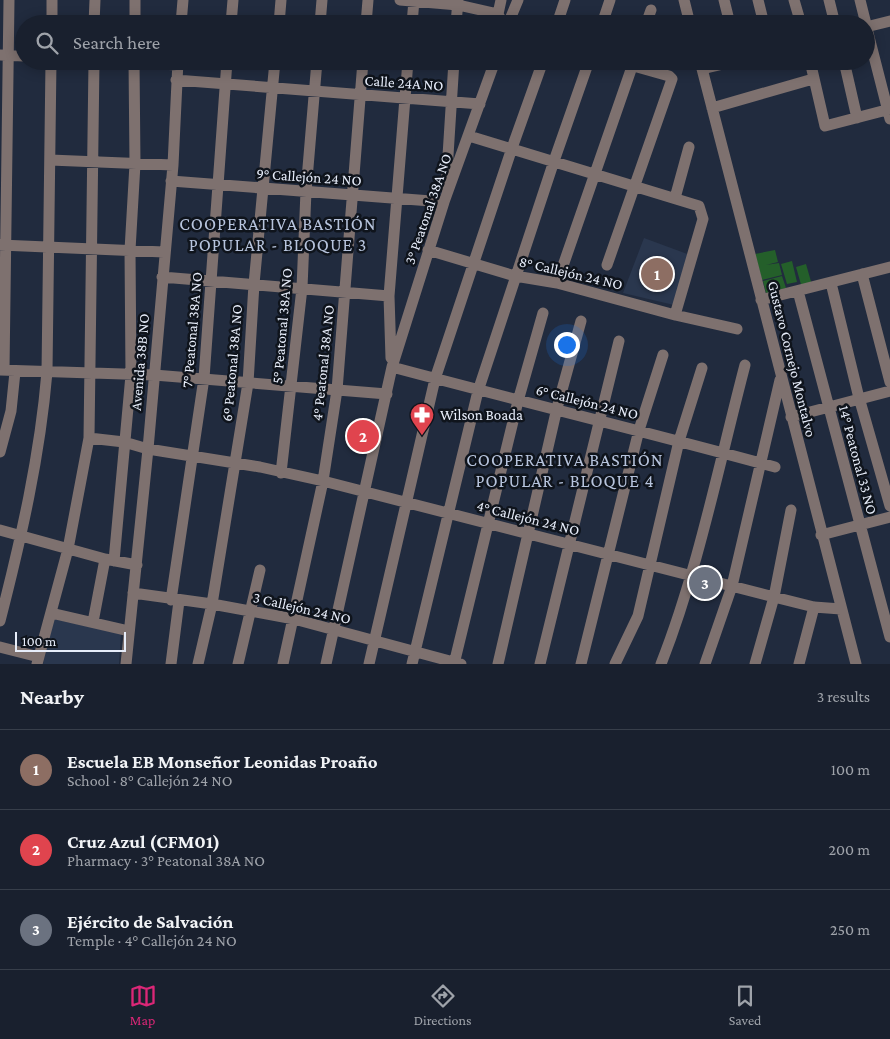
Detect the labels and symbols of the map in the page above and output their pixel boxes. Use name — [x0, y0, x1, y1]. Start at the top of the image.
street label: Calle 24A NO — [364, 72, 444, 94]
street label: 3° Peatonal 38A NO — [402, 151, 454, 267]
street label: 9° Callejón 24 NO — [256, 165, 362, 190]
district label: COOPERATIVA BASTIÓN POPULAR - BLOQUE 3 — [179, 214, 377, 255]
street label: 8° Callejón 24 NO — [517, 253, 624, 294]
pin: 1 — [641, 255, 673, 293]
street label: 5° Peatonal 38A NO — [269, 267, 295, 385]
street label: 7° Peatonal 38A NO — [179, 271, 205, 389]
street label: Gustavo Cornejo Montalvo — [764, 279, 819, 439]
street label: 6º Peatonal 38A NO — [219, 304, 245, 422]
street label: 4° Peatonal 38A NO — [309, 304, 337, 422]
street label: Avenida 38B NO — [128, 313, 152, 411]
your location — [554, 332, 580, 358]
street label: 6° Callejón 24 NO — [534, 382, 640, 423]
pharmacy icon: Wilson Boada — [409, 402, 435, 436]
street label: 14° Peatonal 33 NO — [836, 404, 880, 516]
place label: Wilson Boada — [440, 407, 523, 423]
pin: 2 — [347, 417, 379, 455]
district label: COOPERATIVA BASTIÓN POPULAR - BLOQUE 4 — [466, 450, 664, 491]
street label: 4° Callejón 24 NO — [475, 497, 581, 539]
pin: 3 — [689, 564, 721, 602]
street label: 3 Callejón 24 NO — [251, 589, 352, 628]
scale bar — [15, 629, 126, 652]

